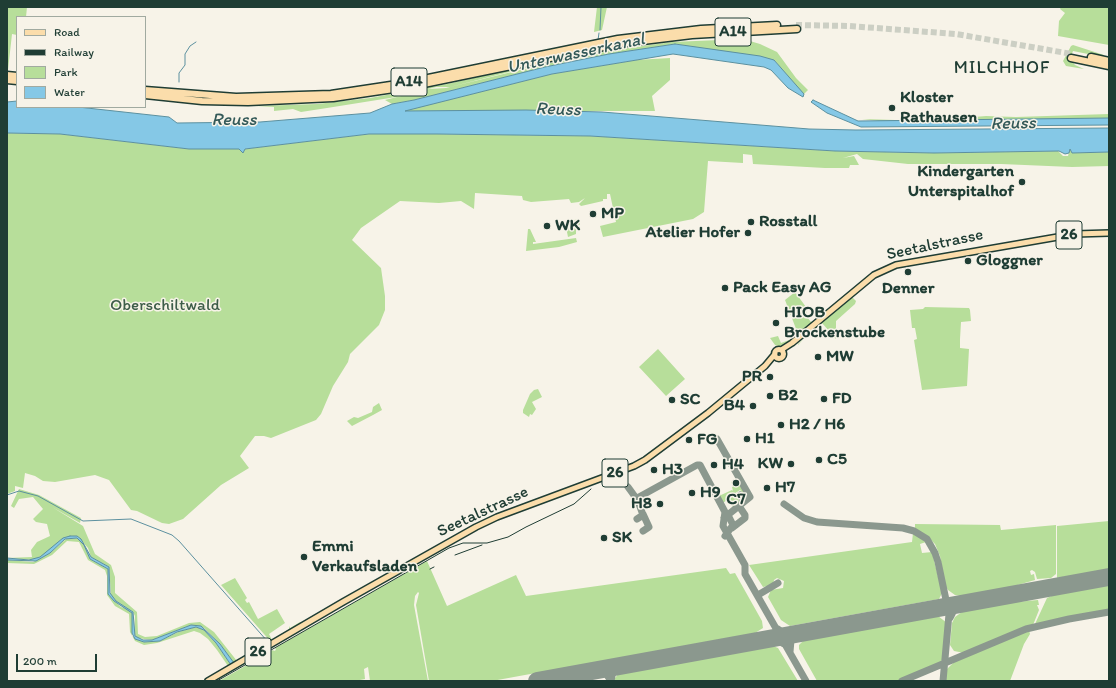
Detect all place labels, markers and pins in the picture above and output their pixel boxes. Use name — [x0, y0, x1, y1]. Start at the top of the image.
place label: Kloster Rathausen — [900, 88, 977, 128]
marker: Kloster Rathausen — [887, 103, 897, 113]
place label: Kindergarten Unterspitalhof — [908, 162, 1014, 202]
marker: Kindergarten Unterspitalhof — [1017, 177, 1027, 187]
place label: MP — [601, 204, 624, 224]
marker: MP — [588, 209, 598, 219]
place label: Rosstall — [759, 212, 817, 232]
place label: WK — [555, 216, 580, 236]
marker: Rosstall — [746, 217, 756, 227]
marker: WK — [542, 221, 552, 231]
place label: Atelier Hofer — [645, 223, 740, 243]
marker: Atelier Hofer — [743, 228, 753, 238]
place label: Gloggner — [976, 251, 1043, 271]
marker: Gloggner — [963, 256, 973, 266]
marker: Denner — [903, 267, 913, 277]
place label: Pack Easy AG — [733, 278, 832, 298]
place label: Denner — [882, 279, 934, 299]
marker: Pack Easy AG — [720, 283, 730, 293]
place label: HIOB Brockenstube — [784, 303, 885, 343]
marker: HIOB Brockenstube — [771, 318, 781, 328]
place label: MW — [826, 347, 854, 367]
marker: MW — [813, 352, 823, 362]
place label: PR — [742, 367, 762, 387]
marker: PR — [765, 372, 775, 382]
place label: B2 — [778, 386, 798, 406]
place label: FD — [832, 389, 851, 409]
place label: SC — [680, 390, 700, 410]
marker: B2 — [765, 391, 775, 401]
marker: FD — [819, 394, 829, 404]
marker: SC — [667, 395, 677, 405]
place label: B4 — [724, 396, 745, 416]
marker: B4 — [748, 401, 758, 411]
place label: H2 / H6 — [789, 415, 845, 435]
marker: H2 / H6 — [776, 420, 786, 430]
place label: H1 — [755, 429, 775, 449]
place label: FG — [697, 430, 717, 450]
marker: H1 — [742, 434, 752, 444]
marker: FG — [684, 435, 694, 445]
place label: C5 — [827, 450, 847, 470]
place label: KW — [758, 454, 783, 474]
place label: H4 — [722, 455, 744, 475]
marker: C5 — [814, 455, 824, 465]
marker: KW — [786, 459, 796, 469]
place label: H3 — [662, 460, 683, 480]
marker: H4 — [709, 460, 719, 470]
marker: H3 — [649, 465, 659, 475]
marker: C7 — [731, 478, 741, 488]
place label: H7 — [775, 478, 795, 498]
place label: H9 — [700, 483, 721, 503]
marker: H7 — [762, 483, 772, 493]
marker: H9 — [687, 488, 697, 498]
place label: C7 — [726, 490, 746, 510]
place label: H8 — [631, 494, 652, 514]
marker: H8 — [655, 499, 665, 509]
place label: SK — [612, 528, 632, 548]
marker: SK — [599, 533, 609, 543]
place label: Emmi Verkaufsladen — [312, 537, 417, 577]
marker: Emmi Verkaufsladen — [299, 552, 309, 562]

